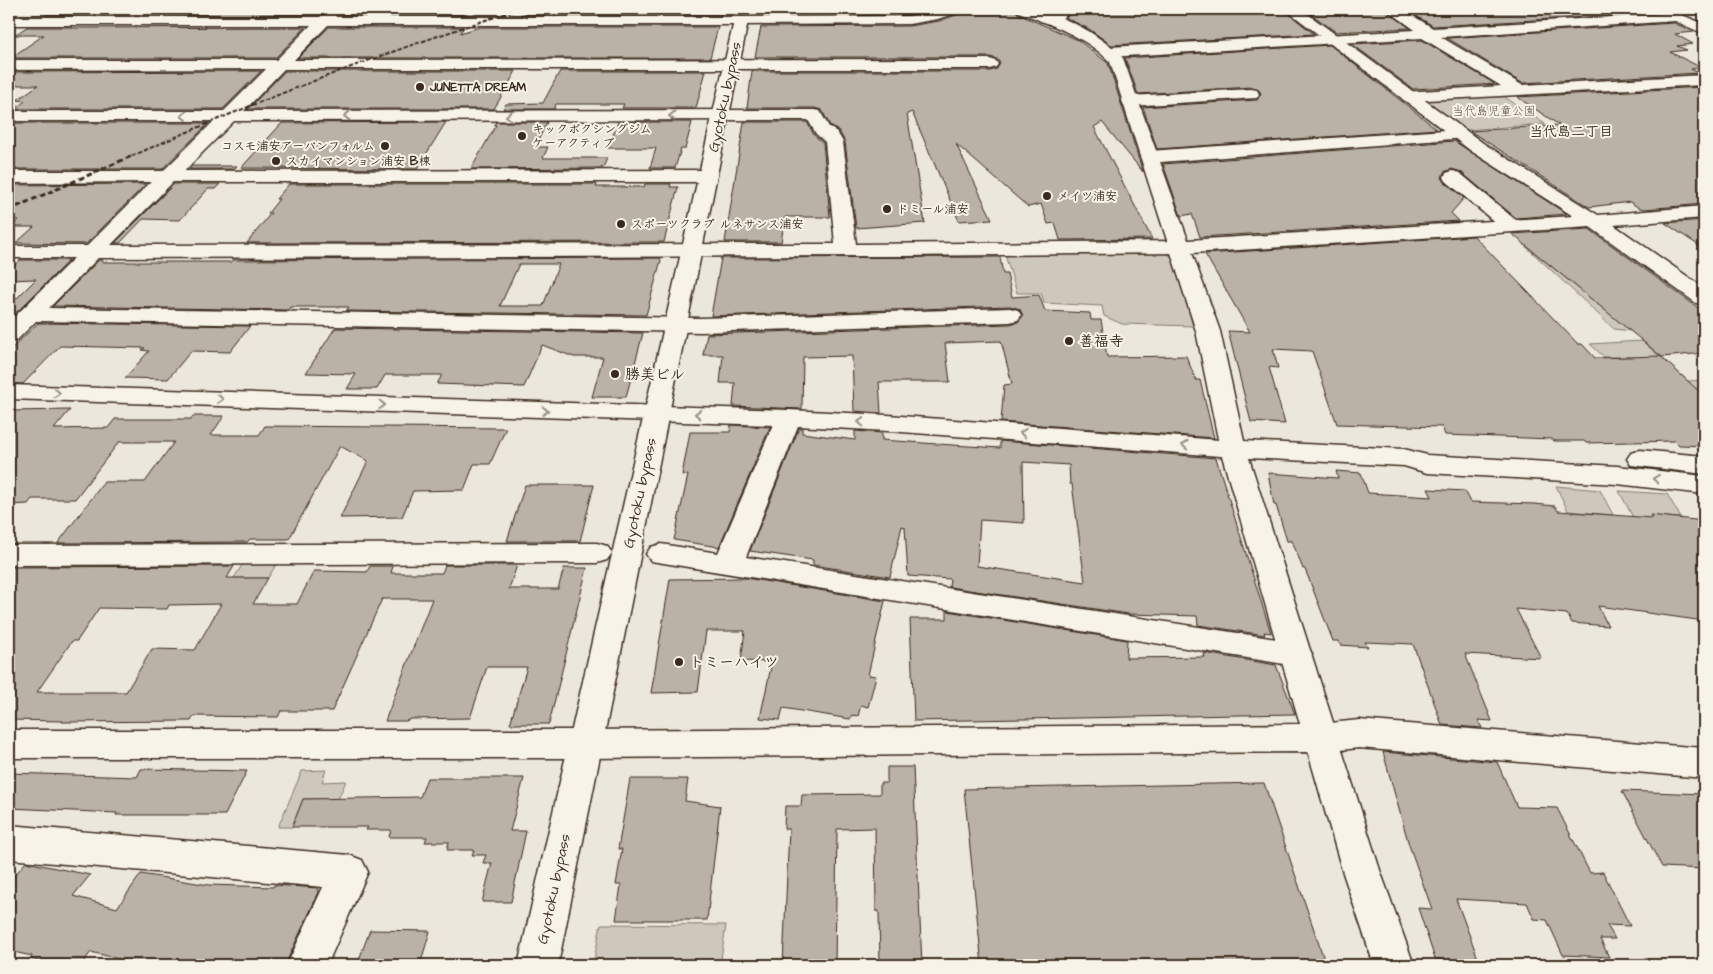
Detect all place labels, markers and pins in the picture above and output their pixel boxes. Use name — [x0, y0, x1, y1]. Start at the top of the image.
place label: JUNETTA DREAM — [429, 79, 526, 96]
marker: JUNETTA DREAM — [414, 81, 426, 93]
place label: キックボクシングジム ケーアクティブ — [532, 121, 652, 152]
marker: キックボクシングジム ケーアクティブ — [516, 130, 528, 142]
place label: コスモ浦安アーバンフォルム — [221, 138, 375, 155]
marker: コスモ浦安アーバンフォルム — [379, 140, 391, 152]
place label: スカイマンション浦安 B棟 — [286, 153, 430, 170]
marker: スカイマンション浦安 B棟 — [270, 155, 282, 167]
place label: メイツ浦安 — [1057, 188, 1117, 205]
marker: メイツ浦安 — [1041, 190, 1053, 202]
place label: ドミール浦安 — [897, 201, 969, 218]
marker: ドミール浦安 — [881, 203, 893, 215]
place label: スポーツクラブ ルネサンス浦安 — [631, 216, 804, 233]
marker: スポーツクラブ ルネサンス浦安 — [615, 218, 627, 230]
place label: 善福寺 — [1079, 331, 1124, 352]
marker: 善福寺 — [1063, 335, 1075, 347]
place label: 勝美ビル — [625, 364, 685, 385]
marker: 勝美ビル — [609, 368, 621, 380]
place label: トミーハイツ — [689, 652, 779, 673]
marker: トミーハイツ — [673, 656, 685, 668]

